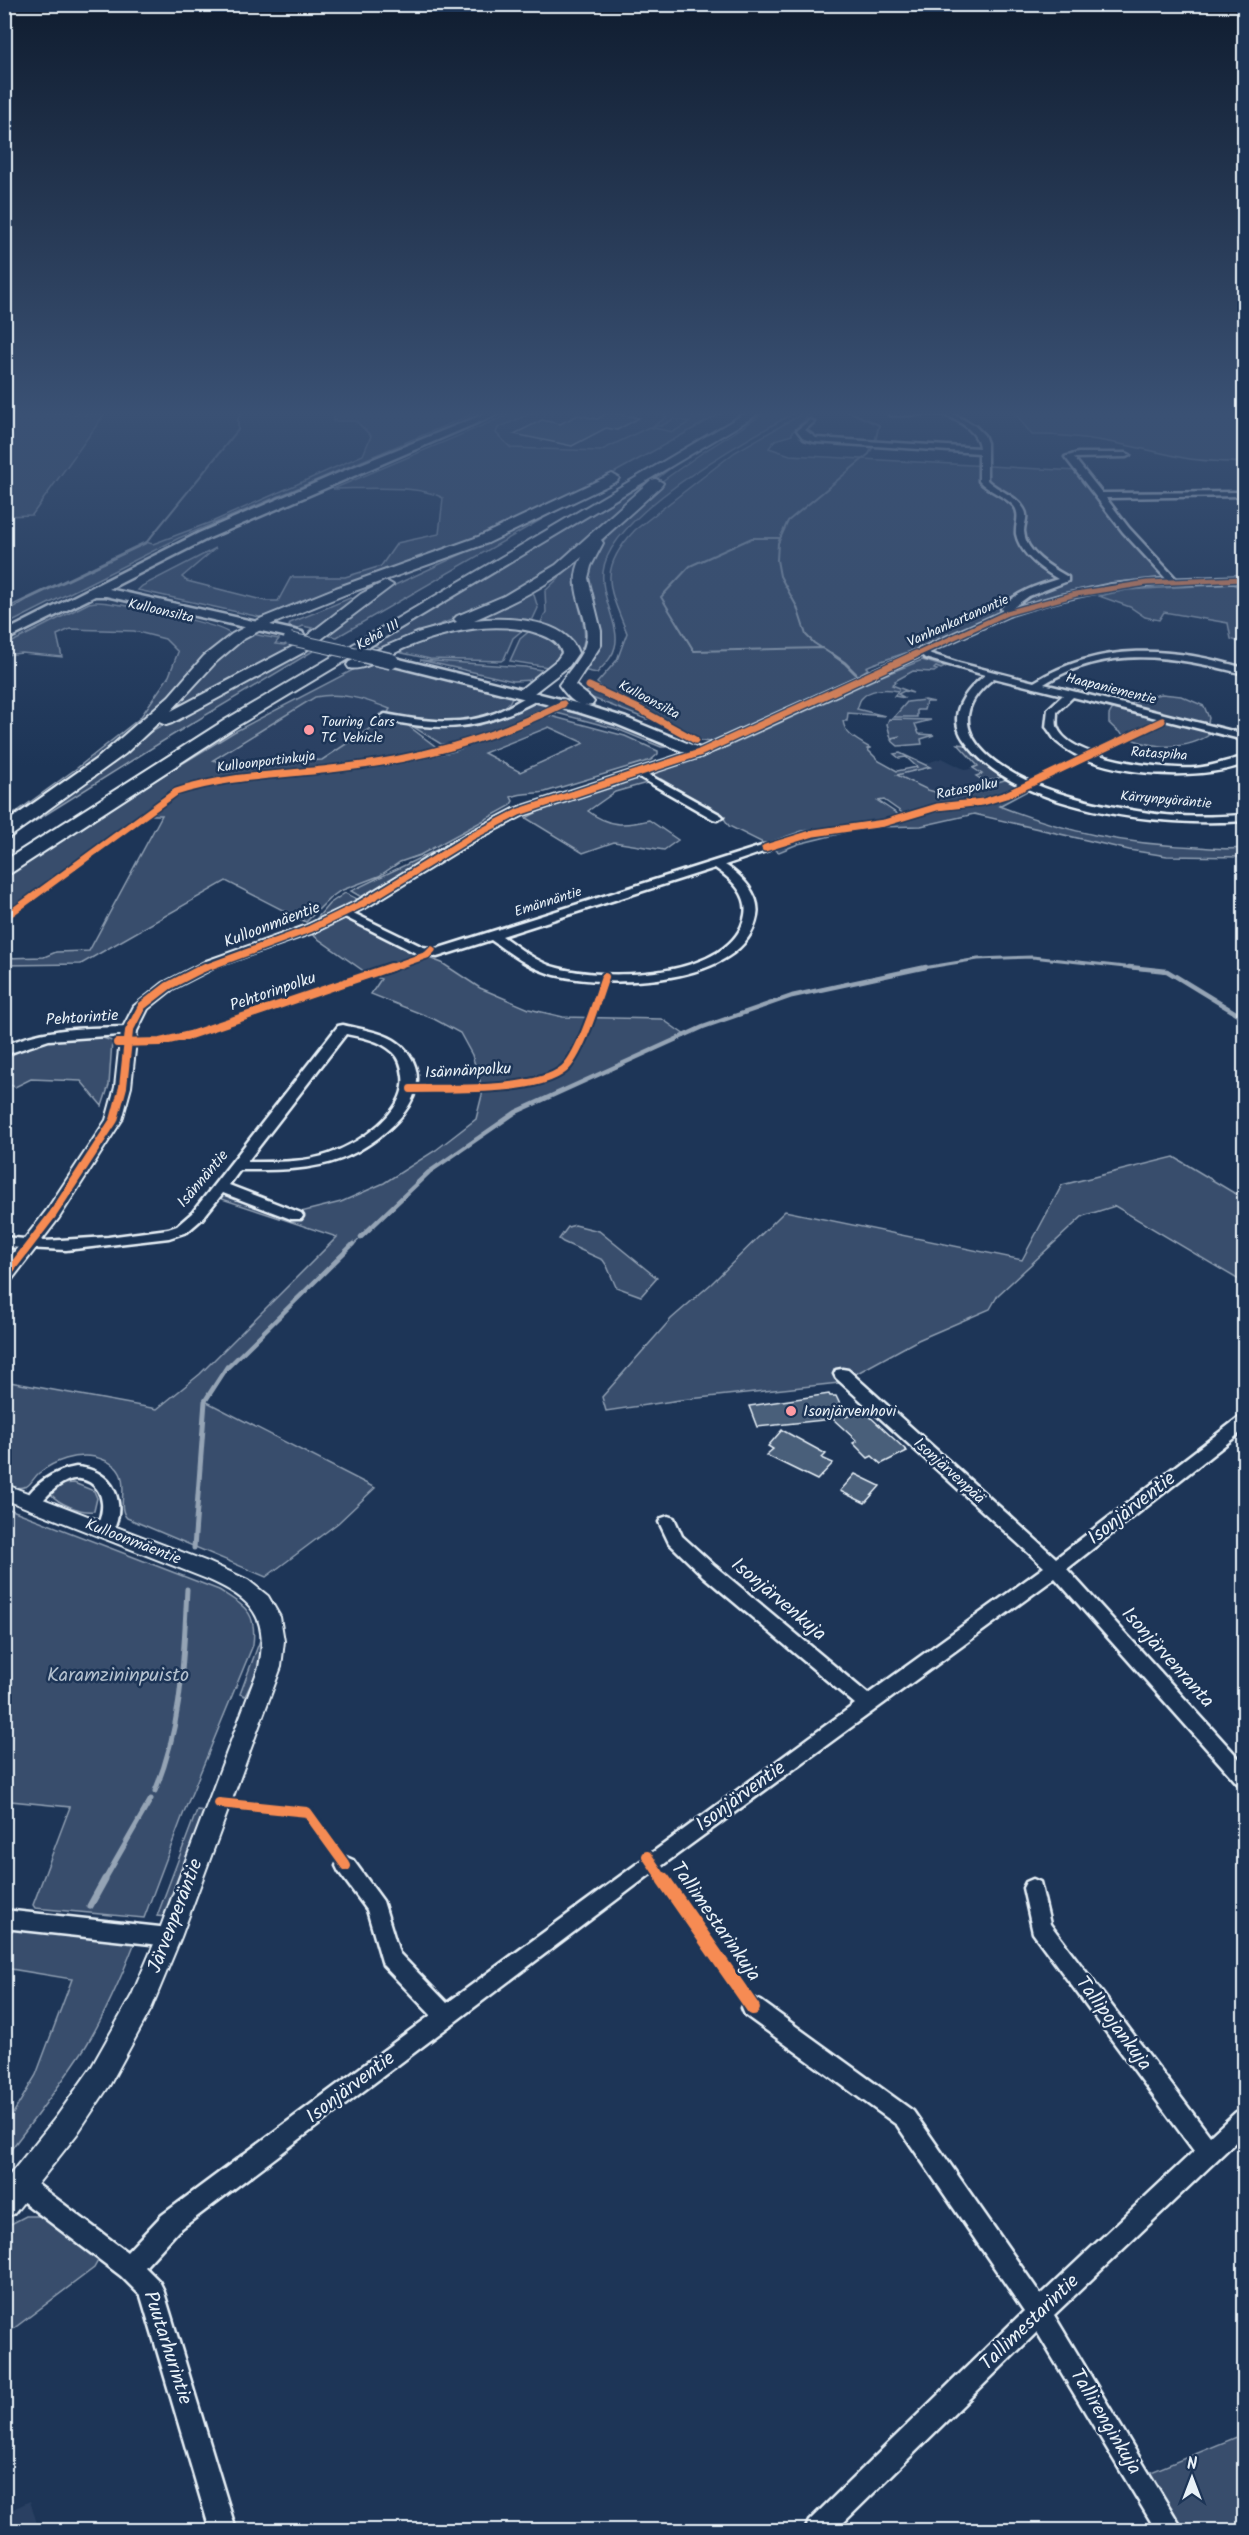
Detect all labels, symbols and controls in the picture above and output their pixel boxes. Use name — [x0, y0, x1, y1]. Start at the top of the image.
street label: Vanhankartanontie — [904, 588, 1013, 653]
street label: Kulloonsilta — [126, 593, 196, 629]
street label: Kehä III — [352, 614, 404, 656]
street label: Haapaniementie — [1063, 667, 1159, 711]
street label: Kulloonsilta — [614, 675, 684, 725]
place label: Touring Cars TC Vehicle — [321, 711, 395, 749]
marker: Touring Cars TC Vehicle — [302, 723, 316, 737]
street label: Rataspiha — [1130, 741, 1188, 767]
street label: Kulloonportinkuja — [215, 745, 317, 779]
street label: Rataspolku — [934, 772, 1000, 806]
street label: Kärrynpyöräntie — [1119, 785, 1213, 815]
street label: Emännäntie — [511, 881, 585, 923]
street label: Kulloonmäentie — [220, 895, 324, 955]
street label: Pehtorinpolku — [227, 966, 320, 1018]
street label: Pehtorintie — [45, 1003, 119, 1033]
street label: Isännänpolku — [424, 1056, 512, 1086]
street label: Isännäntie — [171, 1144, 235, 1214]
place label: Isonjärvenhovi — [803, 1399, 898, 1424]
marker: Isonjärvenhovi — [784, 1404, 798, 1418]
street label: Isonjärvenpää — [907, 1432, 992, 1511]
street label: Isonjärventie — [1081, 1464, 1183, 1554]
street label: Kulloonmäentie — [81, 1512, 185, 1572]
street label: Isonjärvenkuja — [723, 1550, 833, 1650]
street label: Isonjärvenranta — [1112, 1600, 1222, 1716]
park label: Karamzininpuisto — [47, 1660, 189, 1692]
street label: Isonjärventie — [689, 1753, 793, 1841]
street label: Järvenperäntie — [140, 1854, 212, 1978]
street label: Tallimestarinkuja — [662, 1855, 768, 1989]
street label: Tallipojankuja — [1067, 1970, 1159, 2078]
street label: Isonjärventie — [299, 2044, 403, 2132]
street label: Tallimestarintie — [973, 2267, 1087, 2379]
street label: Puutarhurintie — [134, 2287, 200, 2409]
street label: Tallirenginkuja — [1061, 2363, 1149, 2481]
north arrow — [1162, 2448, 1222, 2508]
text: N — [1187, 2452, 1197, 2477]

